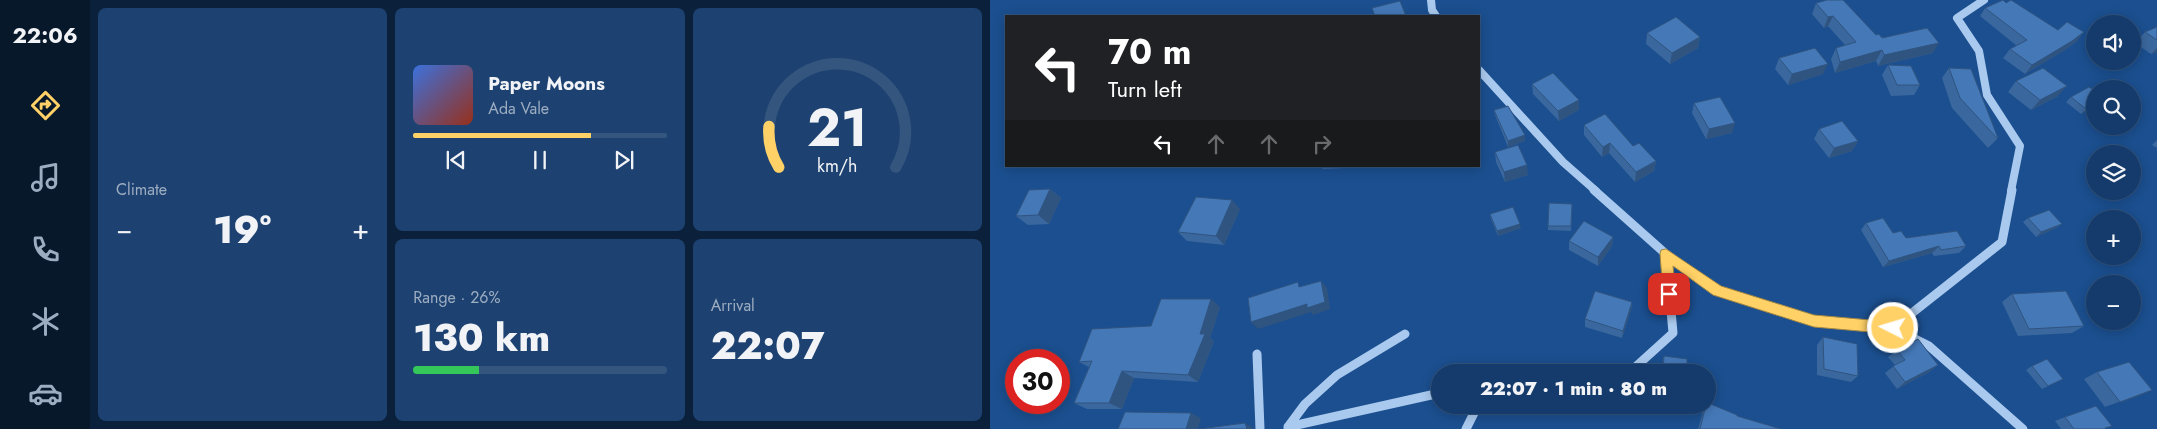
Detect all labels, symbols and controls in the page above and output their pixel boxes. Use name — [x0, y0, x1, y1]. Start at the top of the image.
map controls — [2086, 15, 2141, 330]
button: sound — [2086, 15, 2141, 70]
text: 22:06 — [12, 19, 78, 51]
text: 70 m — [1108, 27, 1191, 77]
icon: left — [1025, 35, 1090, 100]
text: Paper Moons — [488, 70, 605, 97]
text: Turn left — [1108, 73, 1182, 105]
button: search — [2086, 80, 2141, 135]
icon: directions — [28, 88, 63, 123]
text: 21 — [807, 90, 868, 166]
text: Ada Vale — [488, 97, 549, 120]
icon: left — [1149, 130, 1177, 158]
icon: ahead — [1202, 130, 1230, 158]
icon: ahead — [1255, 130, 1283, 158]
icon: right — [1308, 130, 1336, 158]
button: layers — [2086, 145, 2141, 200]
icon: previous — [442, 146, 470, 174]
icon: pause — [526, 146, 554, 174]
icon: next — [610, 146, 638, 174]
text: km/h — [817, 153, 858, 179]
icon: music — [28, 160, 63, 195]
text: Climate — [116, 178, 167, 201]
text: 19° — [213, 202, 271, 257]
text: − — [116, 209, 133, 250]
text: + — [352, 209, 369, 250]
button: + — [2086, 210, 2141, 265]
icon: phone — [28, 232, 63, 267]
pin — [1648, 273, 1690, 315]
button: − — [2086, 275, 2141, 330]
icon: arrive — [1655, 280, 1683, 308]
text: Range · 26% — [413, 286, 500, 309]
text: Arrival — [711, 294, 755, 317]
position arrow — [1866, 301, 1918, 353]
icon: climate — [28, 304, 63, 339]
text: 130 km — [413, 310, 550, 365]
text: 22:07 — [711, 318, 825, 373]
speed limit sign: 30 — [1005, 349, 1070, 414]
text: 22:07 · 1 min · 80 m — [1480, 375, 1667, 402]
icon: car — [28, 376, 63, 411]

